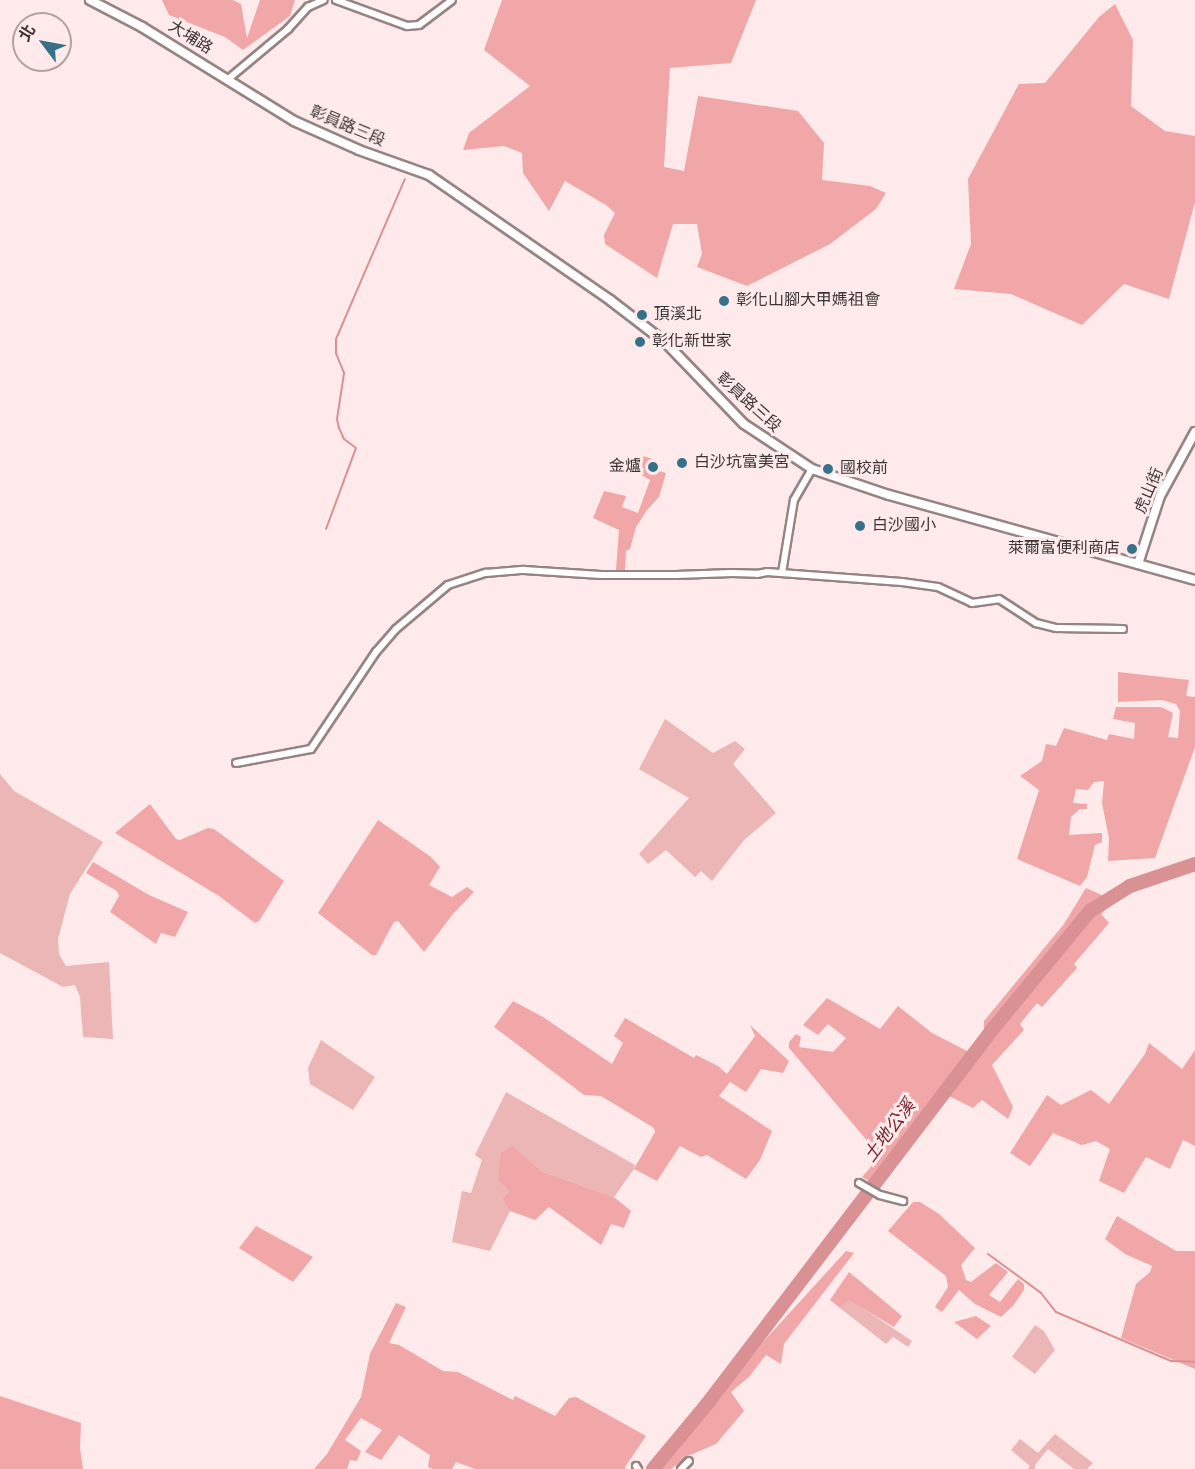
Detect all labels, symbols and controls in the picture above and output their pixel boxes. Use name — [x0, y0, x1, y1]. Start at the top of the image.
north arrow — [12, 12, 72, 72]
street label: 大埔路 — [165, 17, 215, 59]
text: 北 — [16, 21, 41, 46]
street label: 彰員路三段 — [306, 103, 388, 151]
place label: 彰化山腳大甲媽祖會 — [736, 291, 880, 311]
marker: 彰化山腳大甲媽祖會 — [717, 294, 731, 308]
place label: 頂溪北 — [654, 305, 702, 325]
marker: 頂溪北 — [635, 308, 649, 322]
place label: 彰化新世家 — [652, 332, 732, 352]
marker: 彰化新世家 — [633, 335, 647, 349]
street label: 彰員路三段 — [712, 369, 784, 437]
place label: 白沙坑富美宮 — [694, 453, 790, 473]
marker: 白沙坑富美宮 — [675, 456, 689, 470]
place label: 金爐 — [609, 457, 641, 477]
place label: 國校前 — [840, 459, 888, 479]
marker: 金爐 — [646, 460, 660, 474]
marker: 國校前 — [821, 462, 835, 476]
street label: 虎山街 — [1132, 465, 1168, 517]
place label: 白沙國小 — [872, 516, 936, 536]
marker: 白沙國小 — [853, 519, 867, 533]
place label: 萊爾富便利商店 — [1008, 539, 1120, 559]
marker: 萊爾富便利商店 — [1125, 542, 1139, 556]
water label: 土地公溪 — [861, 1097, 921, 1167]

